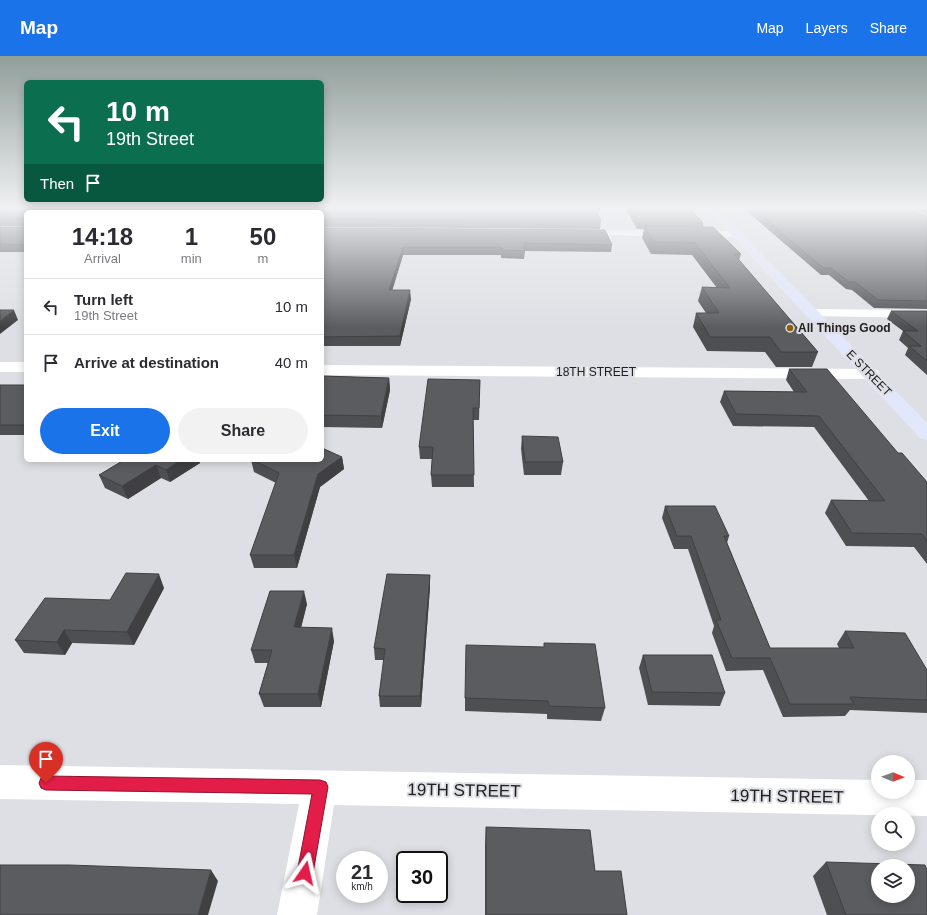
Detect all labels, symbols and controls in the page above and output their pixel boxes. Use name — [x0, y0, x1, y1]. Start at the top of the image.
text: Map — [20, 17, 58, 38]
text: Map — [756, 20, 784, 36]
text: Layers — [806, 20, 848, 36]
text: Share — [870, 20, 907, 36]
icon: left — [40, 96, 92, 148]
text: 10 m — [106, 96, 170, 127]
text: 19th Street — [106, 129, 194, 149]
icon: arrive — [82, 172, 104, 194]
text: Then — [40, 175, 74, 192]
text: 14:18 — [72, 223, 133, 250]
text: 1 — [185, 223, 198, 250]
text: 50 — [250, 223, 276, 250]
text: Arrival — [84, 251, 121, 266]
text: min — [181, 251, 202, 266]
text: m — [257, 251, 268, 266]
text: Turn left — [74, 291, 133, 308]
icon: left — [40, 296, 62, 318]
text: 10 m — [275, 298, 308, 315]
text: 19th Street — [74, 308, 138, 323]
place label: All Things Good — [798, 321, 891, 335]
marker: All Things Good — [785, 323, 795, 333]
street label: E STREET — [844, 347, 895, 399]
icon: arrive — [40, 352, 62, 374]
text: Arrive at destination — [74, 354, 219, 371]
text: 40 m — [275, 354, 308, 371]
street label: 18TH STREET — [556, 365, 637, 379]
button: Exit — [40, 408, 170, 454]
button: Share — [178, 408, 308, 454]
pin — [29, 742, 63, 783]
icon: arrive — [35, 748, 57, 770]
north arrow — [871, 755, 915, 799]
map controls — [871, 755, 915, 903]
street label: 19TH STREET — [407, 780, 521, 801]
street label: 19TH STREET — [730, 786, 844, 807]
button: search — [871, 807, 915, 851]
speed limit sign: 30 — [396, 851, 448, 903]
position arrow — [284, 852, 326, 894]
button: layers — [871, 859, 915, 903]
text: 21 — [351, 861, 373, 883]
text: km/h — [351, 881, 373, 892]

